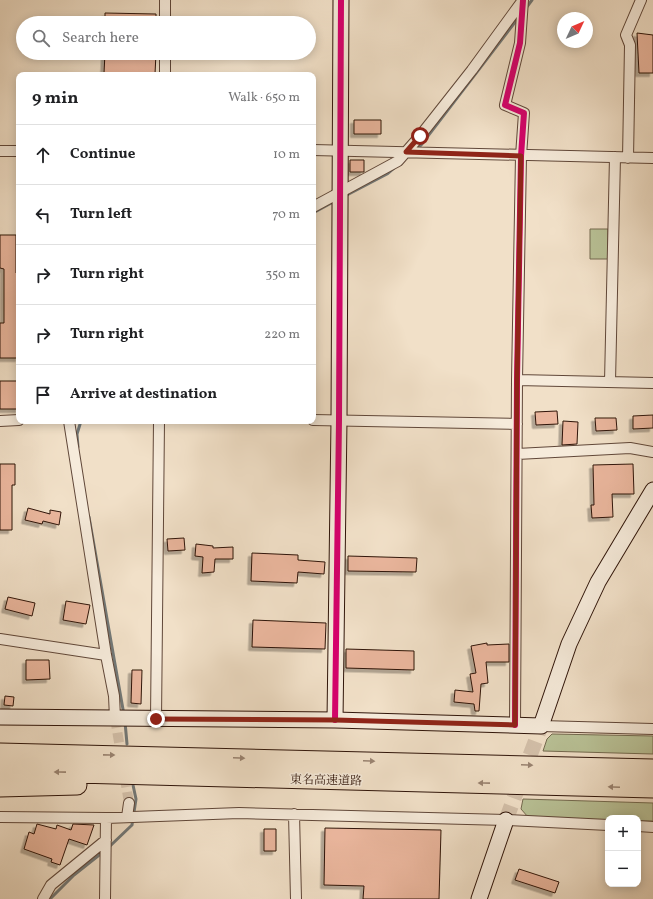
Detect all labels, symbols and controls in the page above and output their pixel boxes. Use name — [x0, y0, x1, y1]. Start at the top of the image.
north arrow — [557, 12, 593, 48]
search box — [16, 16, 316, 60]
icon: search — [30, 27, 52, 49]
text: Search here — [62, 28, 139, 49]
text: 9 min — [32, 87, 78, 110]
text: Walk · 650 m — [228, 89, 300, 107]
route start — [411, 127, 429, 145]
icon: ahead — [32, 144, 54, 166]
text: Continue — [70, 144, 135, 165]
text: 10 m — [273, 146, 300, 164]
icon: left — [32, 204, 54, 226]
text: Turn left — [70, 204, 132, 225]
text: 70 m — [272, 206, 300, 224]
icon: right — [32, 264, 54, 286]
text: Turn right — [70, 264, 144, 285]
text: 350 m — [265, 266, 300, 284]
icon: right — [32, 324, 54, 346]
text: Turn right — [70, 324, 144, 345]
text: 220 m — [264, 326, 300, 344]
icon: arrive — [32, 384, 54, 406]
text: Arrive at destination — [70, 384, 217, 405]
route end — [147, 710, 165, 728]
one-way arrow — [103, 752, 116, 758]
one-way arrow — [233, 755, 246, 761]
one-way arrow — [363, 758, 376, 764]
one-way arrow — [521, 762, 533, 769]
one-way arrow — [53, 769, 66, 775]
street label: 東名高速道路 — [290, 772, 362, 790]
one-way arrow — [477, 780, 490, 786]
one-way arrow — [607, 784, 620, 790]
map controls — [605, 815, 641, 887]
button: + — [605, 815, 641, 851]
button: − — [605, 851, 641, 887]

